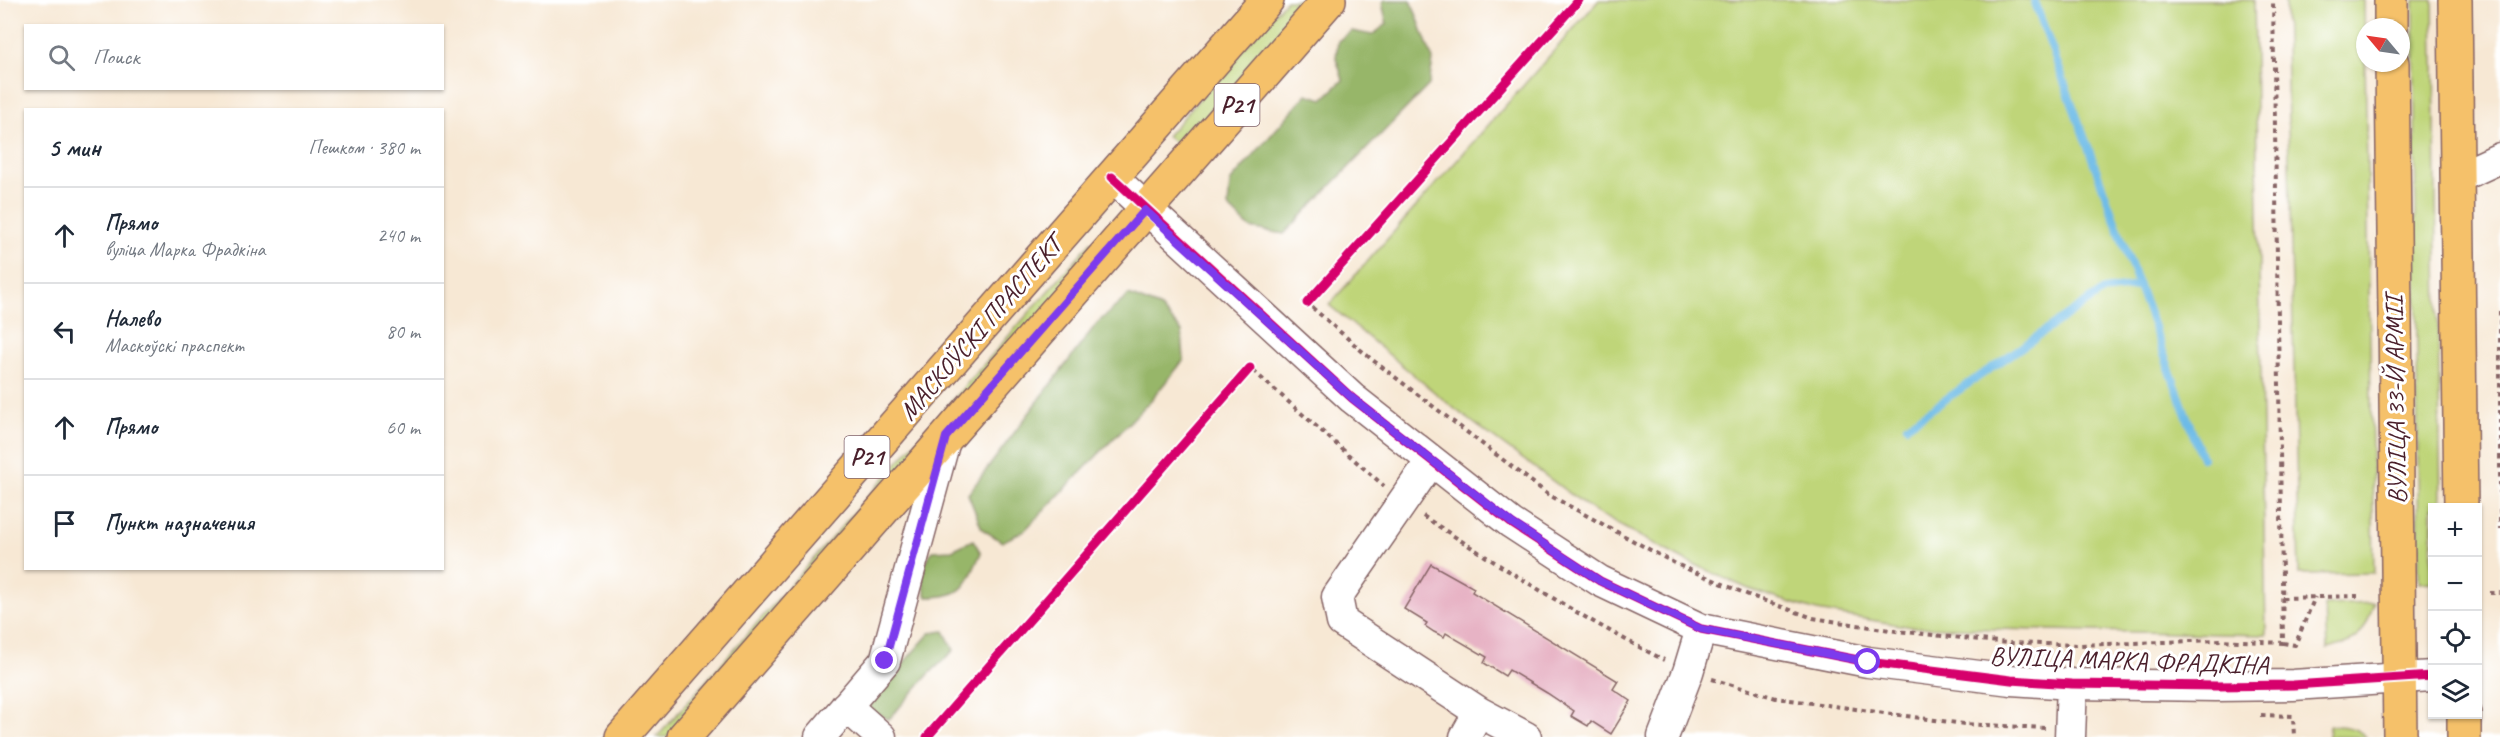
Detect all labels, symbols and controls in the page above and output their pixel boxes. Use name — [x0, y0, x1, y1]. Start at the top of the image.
north arrow — [2356, 18, 2410, 72]
search box — [24, 24, 444, 90]
icon: search — [45, 41, 78, 74]
text: Поиск — [93, 43, 139, 71]
road number: Р21 — [1214, 84, 1260, 126]
text: 5 мин — [48, 131, 100, 164]
text: Пешком · 380 m — [308, 135, 420, 160]
text: Прямо — [105, 209, 157, 237]
icon: ahead — [48, 219, 81, 252]
text: 240 m — [377, 223, 420, 248]
street label: МАСКОЎСКІ ПРАСПЕКТ — [892, 224, 1074, 427]
text: вуліца Марка Фрадкіна — [105, 237, 265, 262]
street label: ВУЛІЦА 33-Й АРМІІ — [2377, 290, 2414, 504]
text: Налево — [105, 305, 161, 333]
icon: left — [48, 315, 81, 348]
text: 80 m — [386, 319, 420, 344]
text: Маскоўскі праспект — [105, 333, 244, 358]
icon: ahead — [48, 411, 81, 444]
text: Прямо — [105, 413, 157, 441]
text: 60 m — [386, 415, 420, 440]
road number: Р21 — [844, 436, 890, 478]
map controls — [2428, 503, 2482, 719]
button: + — [2428, 503, 2482, 557]
icon: arrive — [48, 507, 81, 540]
text: Пункт назначения — [105, 509, 254, 537]
button: − — [2428, 557, 2482, 611]
button: locate — [2428, 611, 2482, 665]
street label: ВУЛІЦА МАРКА ФРАДКІНА — [1989, 639, 2271, 682]
route end — [871, 647, 897, 673]
route start — [1854, 648, 1880, 674]
button: layers — [2428, 665, 2482, 719]

